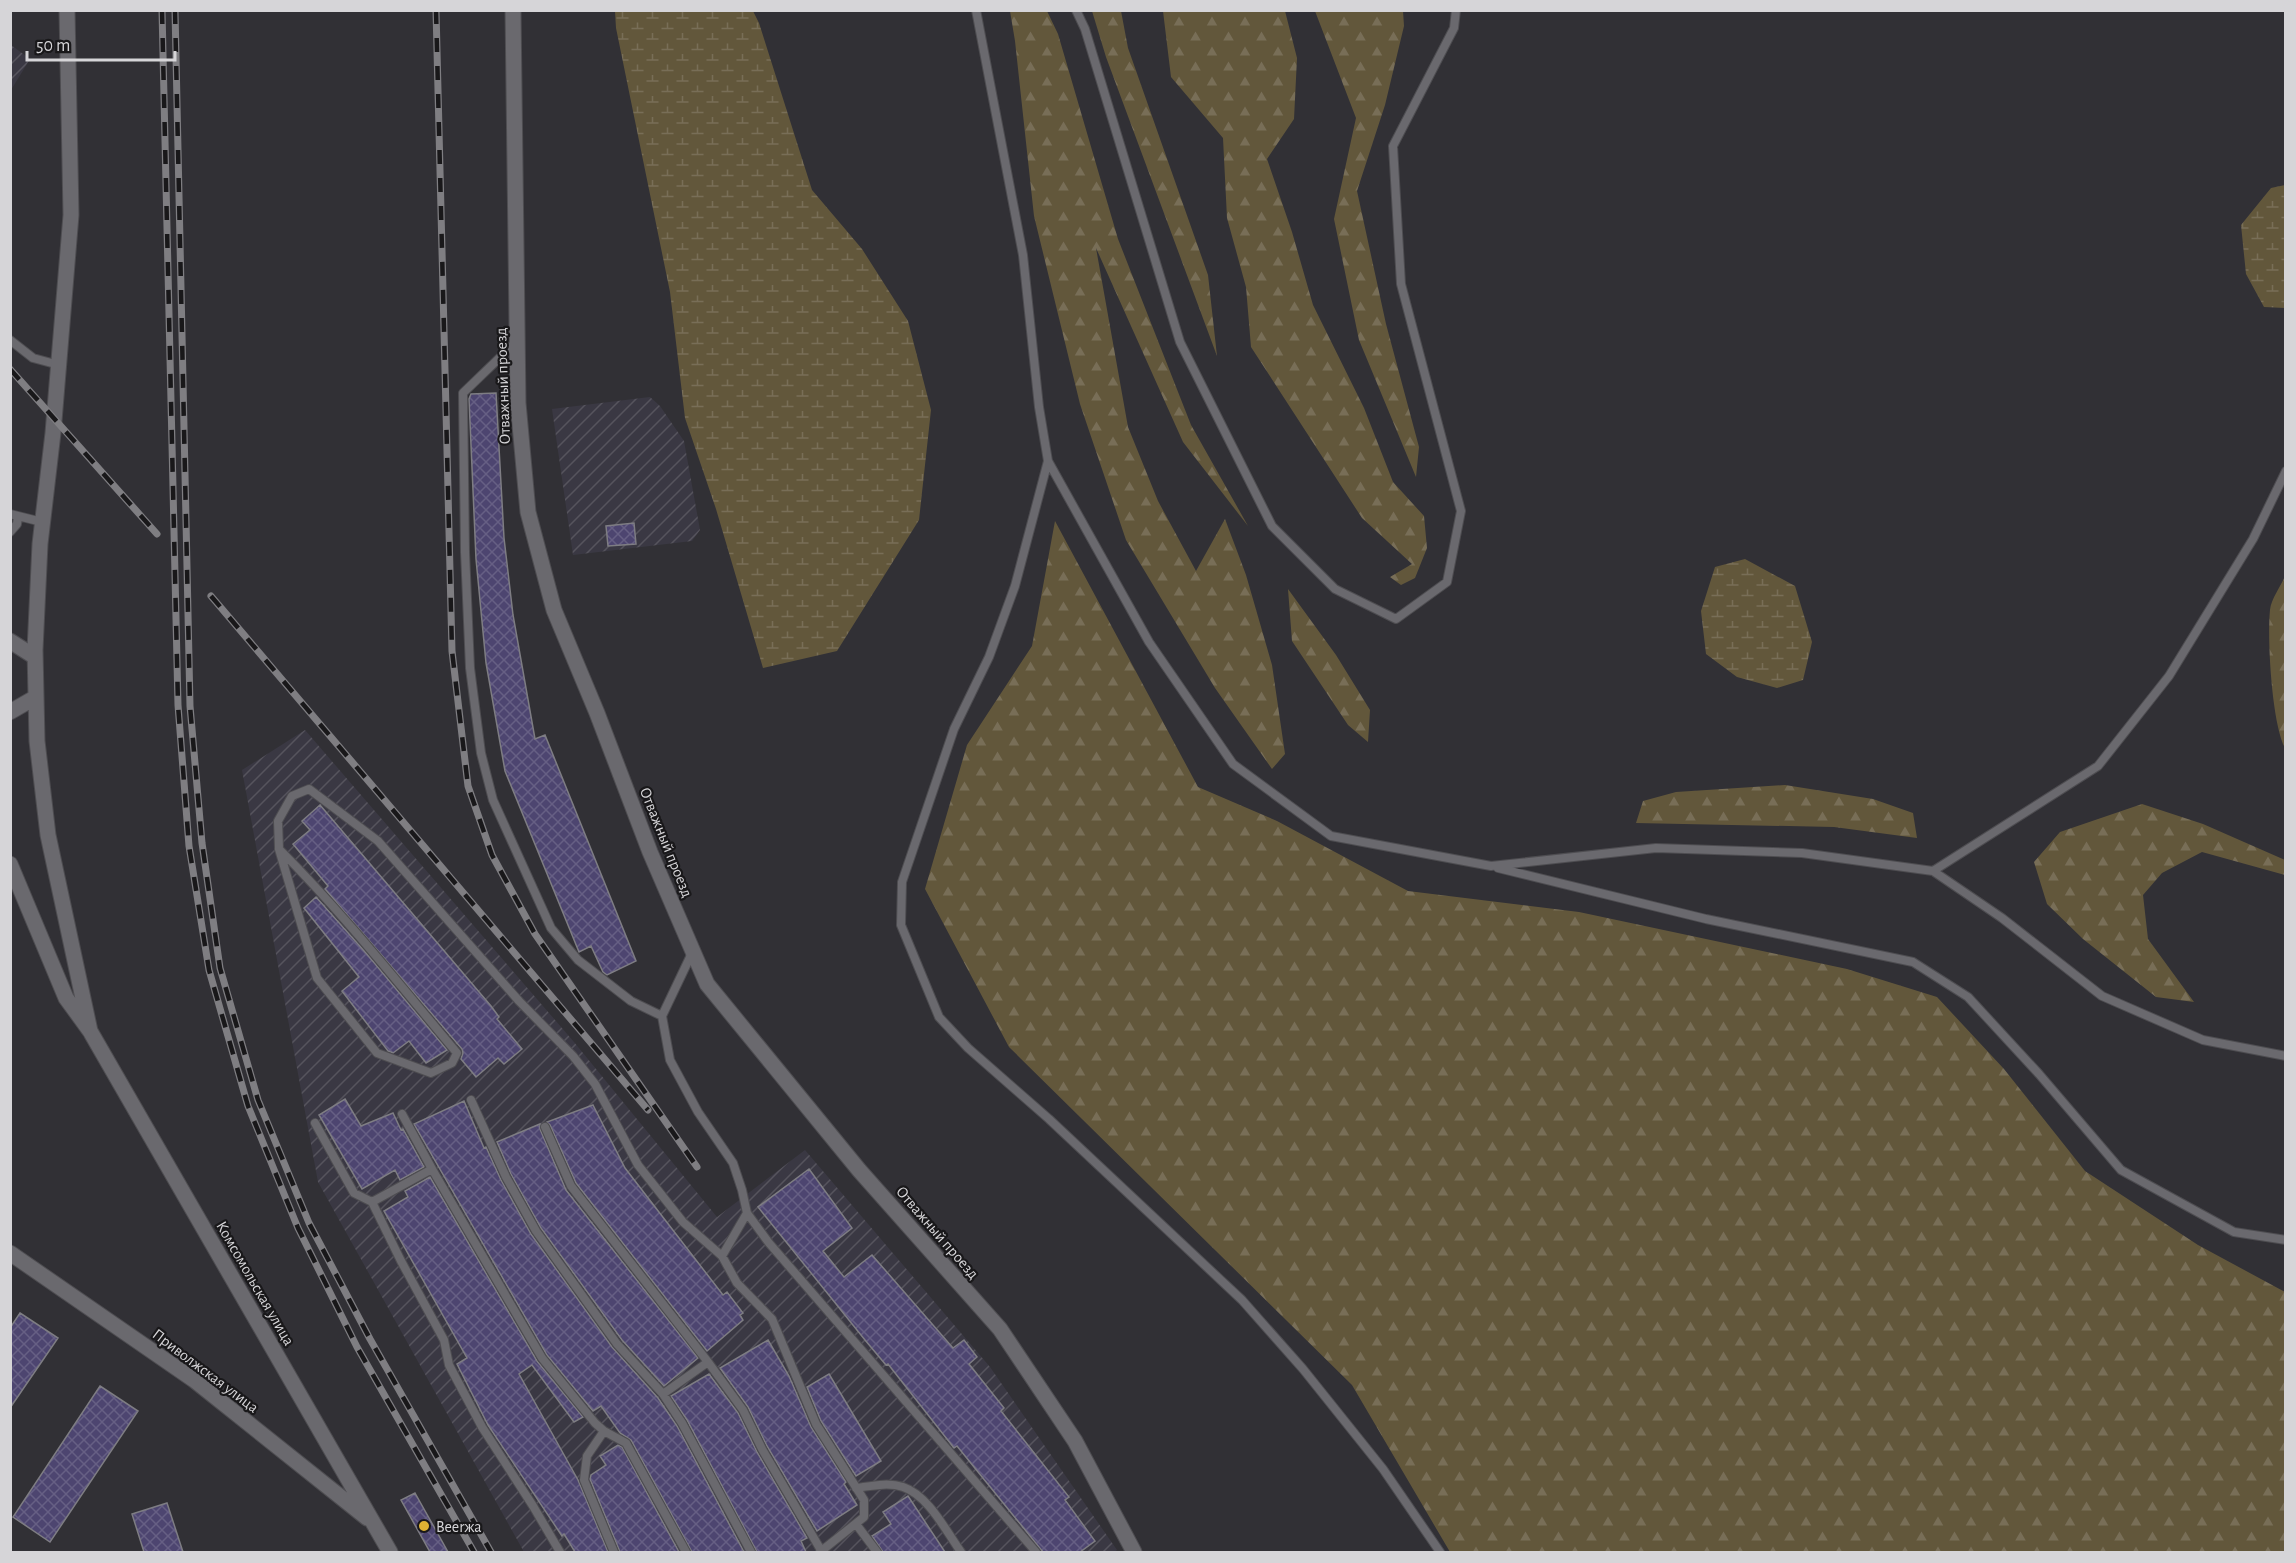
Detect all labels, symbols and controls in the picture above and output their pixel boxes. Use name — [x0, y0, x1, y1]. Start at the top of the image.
scale bar — [27, 24, 176, 62]
text: 50 m — [36, 37, 70, 55]
street label: Отважный проезд — [493, 327, 513, 445]
street label: Отважный проезд — [637, 785, 695, 900]
street label: Отважный проезд — [893, 1183, 982, 1282]
street label: Комсомольская улица — [212, 1219, 297, 1349]
street label: Приволжская улица — [149, 1326, 261, 1417]
marker: Beerжа — [417, 1519, 431, 1533]
place label: Beerжа — [436, 1519, 482, 1535]

